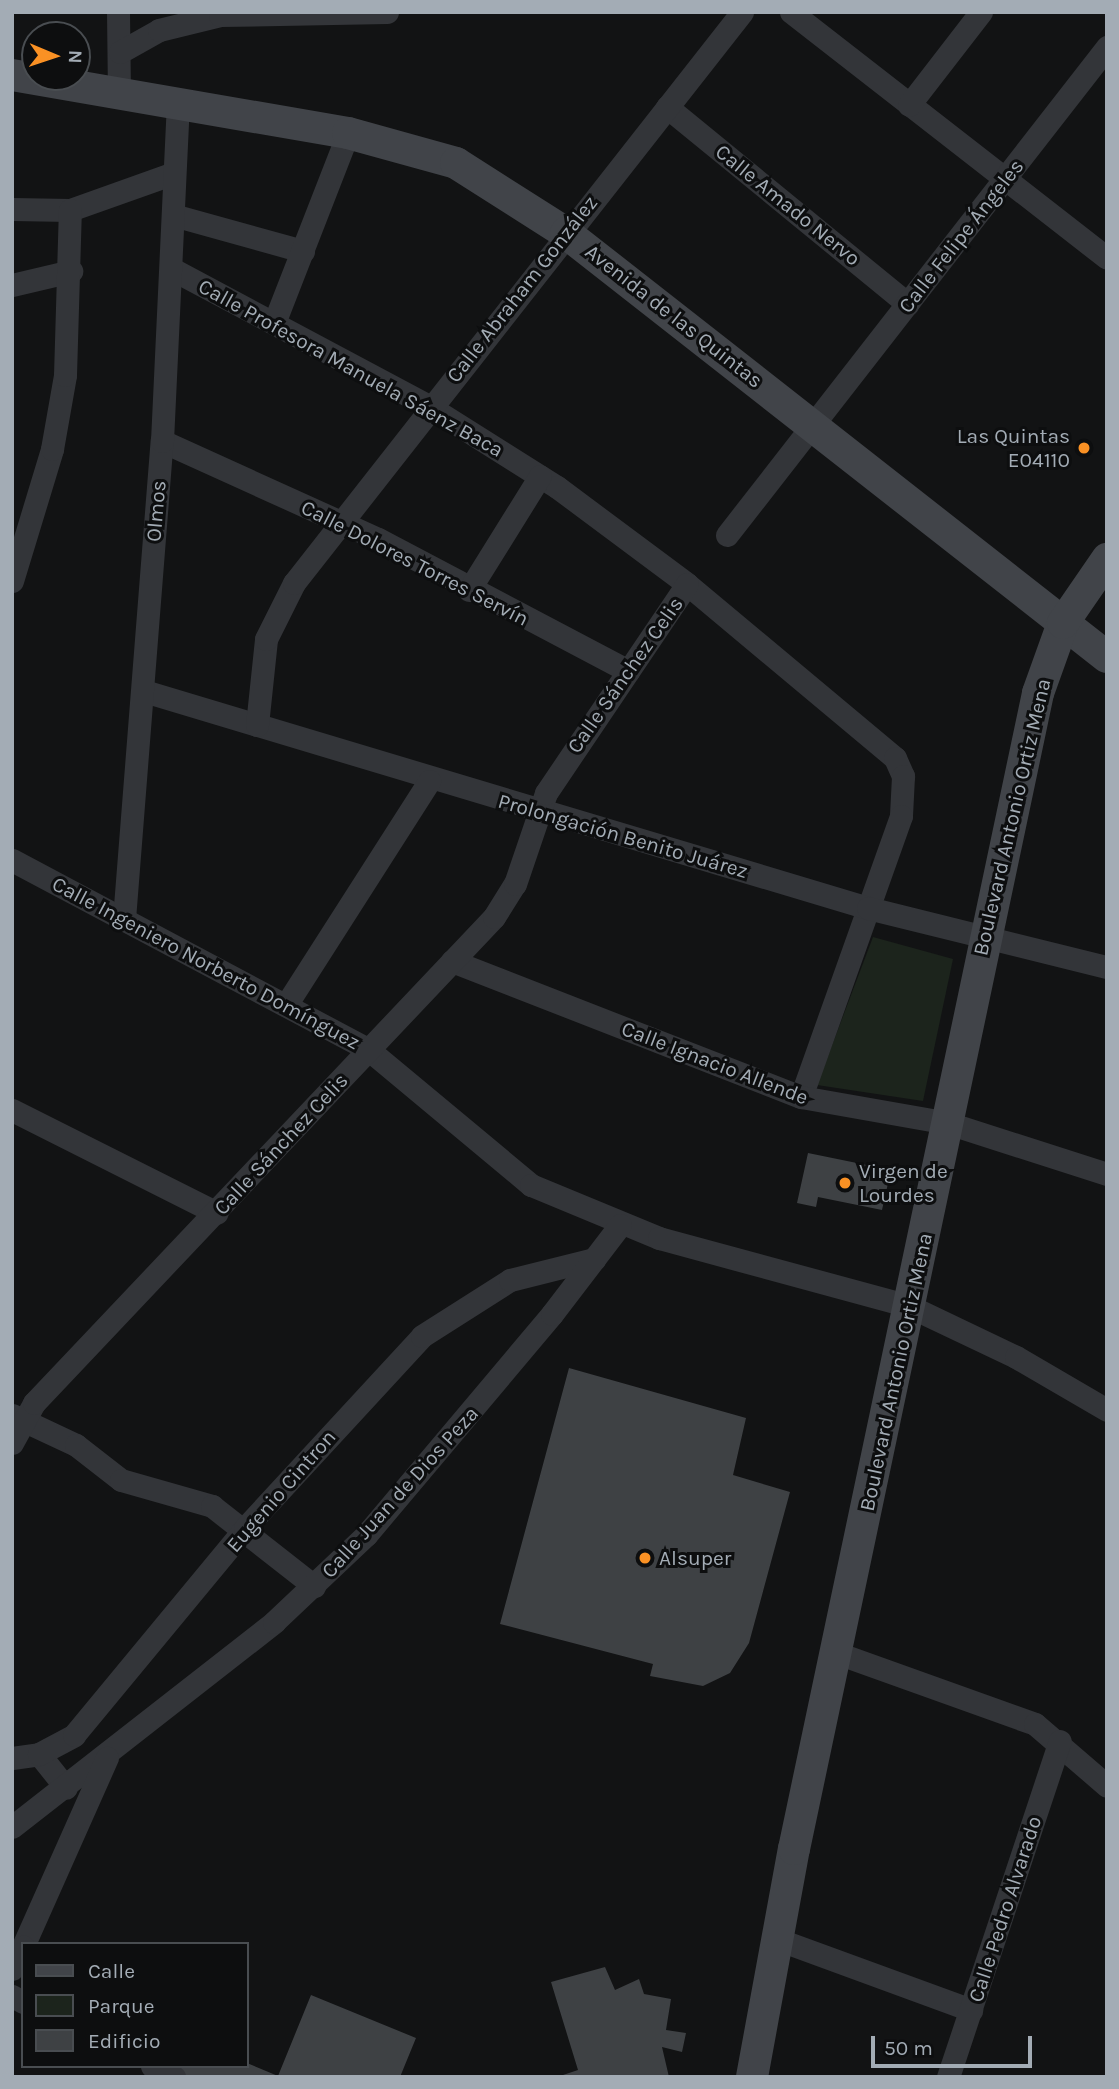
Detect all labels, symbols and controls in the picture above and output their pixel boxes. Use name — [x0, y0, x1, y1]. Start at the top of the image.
north arrow — [21, 21, 91, 91]
text: N — [64, 49, 86, 64]
street label: Calle Amado Nervo — [711, 139, 865, 271]
street label: Calle Felipe Ángeles — [893, 154, 1029, 318]
street label: Calle Abraham González — [441, 190, 603, 388]
street label: Avenida de las Quintas — [580, 239, 768, 393]
street label: Calle Profesora Manuela Sáenz Baca — [194, 273, 508, 463]
place label: Las Quintas E04110 — [957, 423, 1070, 473]
marker: Las Quintas E04110 — [1076, 440, 1092, 456]
street label: Olmos — [141, 479, 171, 543]
street label: Calle Dolores Torres Servín — [297, 495, 533, 631]
street label: Calle Sánchez Celis — [562, 592, 688, 758]
street label: Boulevard Antonio Ortiz Mena — [968, 676, 1056, 958]
street label: Prolongación Benito Juárez — [495, 788, 751, 884]
street label: Calle Ingeniero Norberto Domínguez — [48, 871, 364, 1055]
street label: Calle Ignacio Allende — [618, 1016, 812, 1110]
street label: Calle Sánchez Celis — [209, 1068, 353, 1220]
place label: Virgen de Lourdes — [859, 1158, 948, 1208]
marker: Virgen de Lourdes — [837, 1175, 853, 1191]
street label: Boulevard Antonio Ortiz Mena — [854, 1231, 938, 1513]
street label: Calle Juan de Dios Peza — [316, 1401, 484, 1583]
street label: Eugenio Cintron — [221, 1425, 341, 1557]
place label: Alsuper — [659, 1545, 731, 1571]
marker: Alsuper — [637, 1550, 653, 1566]
street label: Calle Pedro Alvarado — [963, 1813, 1047, 2005]
legend — [21, 1942, 248, 2068]
text: Calle — [88, 1959, 135, 1983]
text: Parque — [88, 1994, 155, 2018]
scale bar — [874, 2022, 1035, 2066]
text: Edificio — [88, 2029, 161, 2053]
text: 50 m — [884, 2036, 933, 2060]

